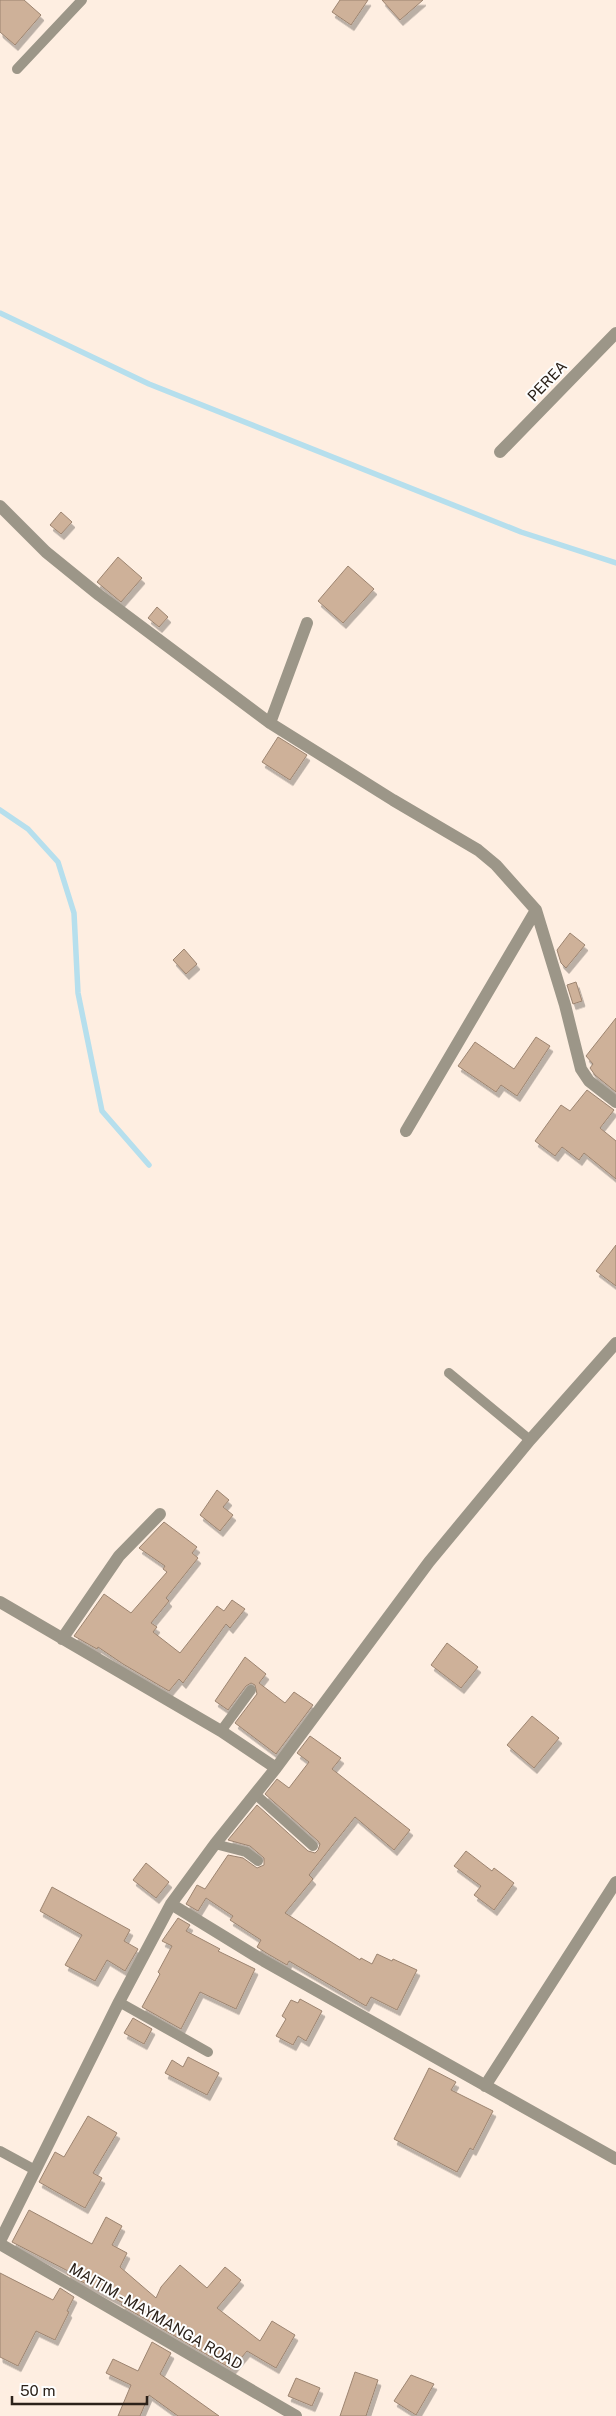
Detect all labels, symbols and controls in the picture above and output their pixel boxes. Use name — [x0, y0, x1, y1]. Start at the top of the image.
street label: PEREA — [524, 357, 570, 405]
street label: MAITIM - MAYMANGA ROAD — [66, 2259, 246, 2373]
scale bar — [12, 2374, 148, 2406]
text: 50 m — [20, 2382, 55, 2399]

